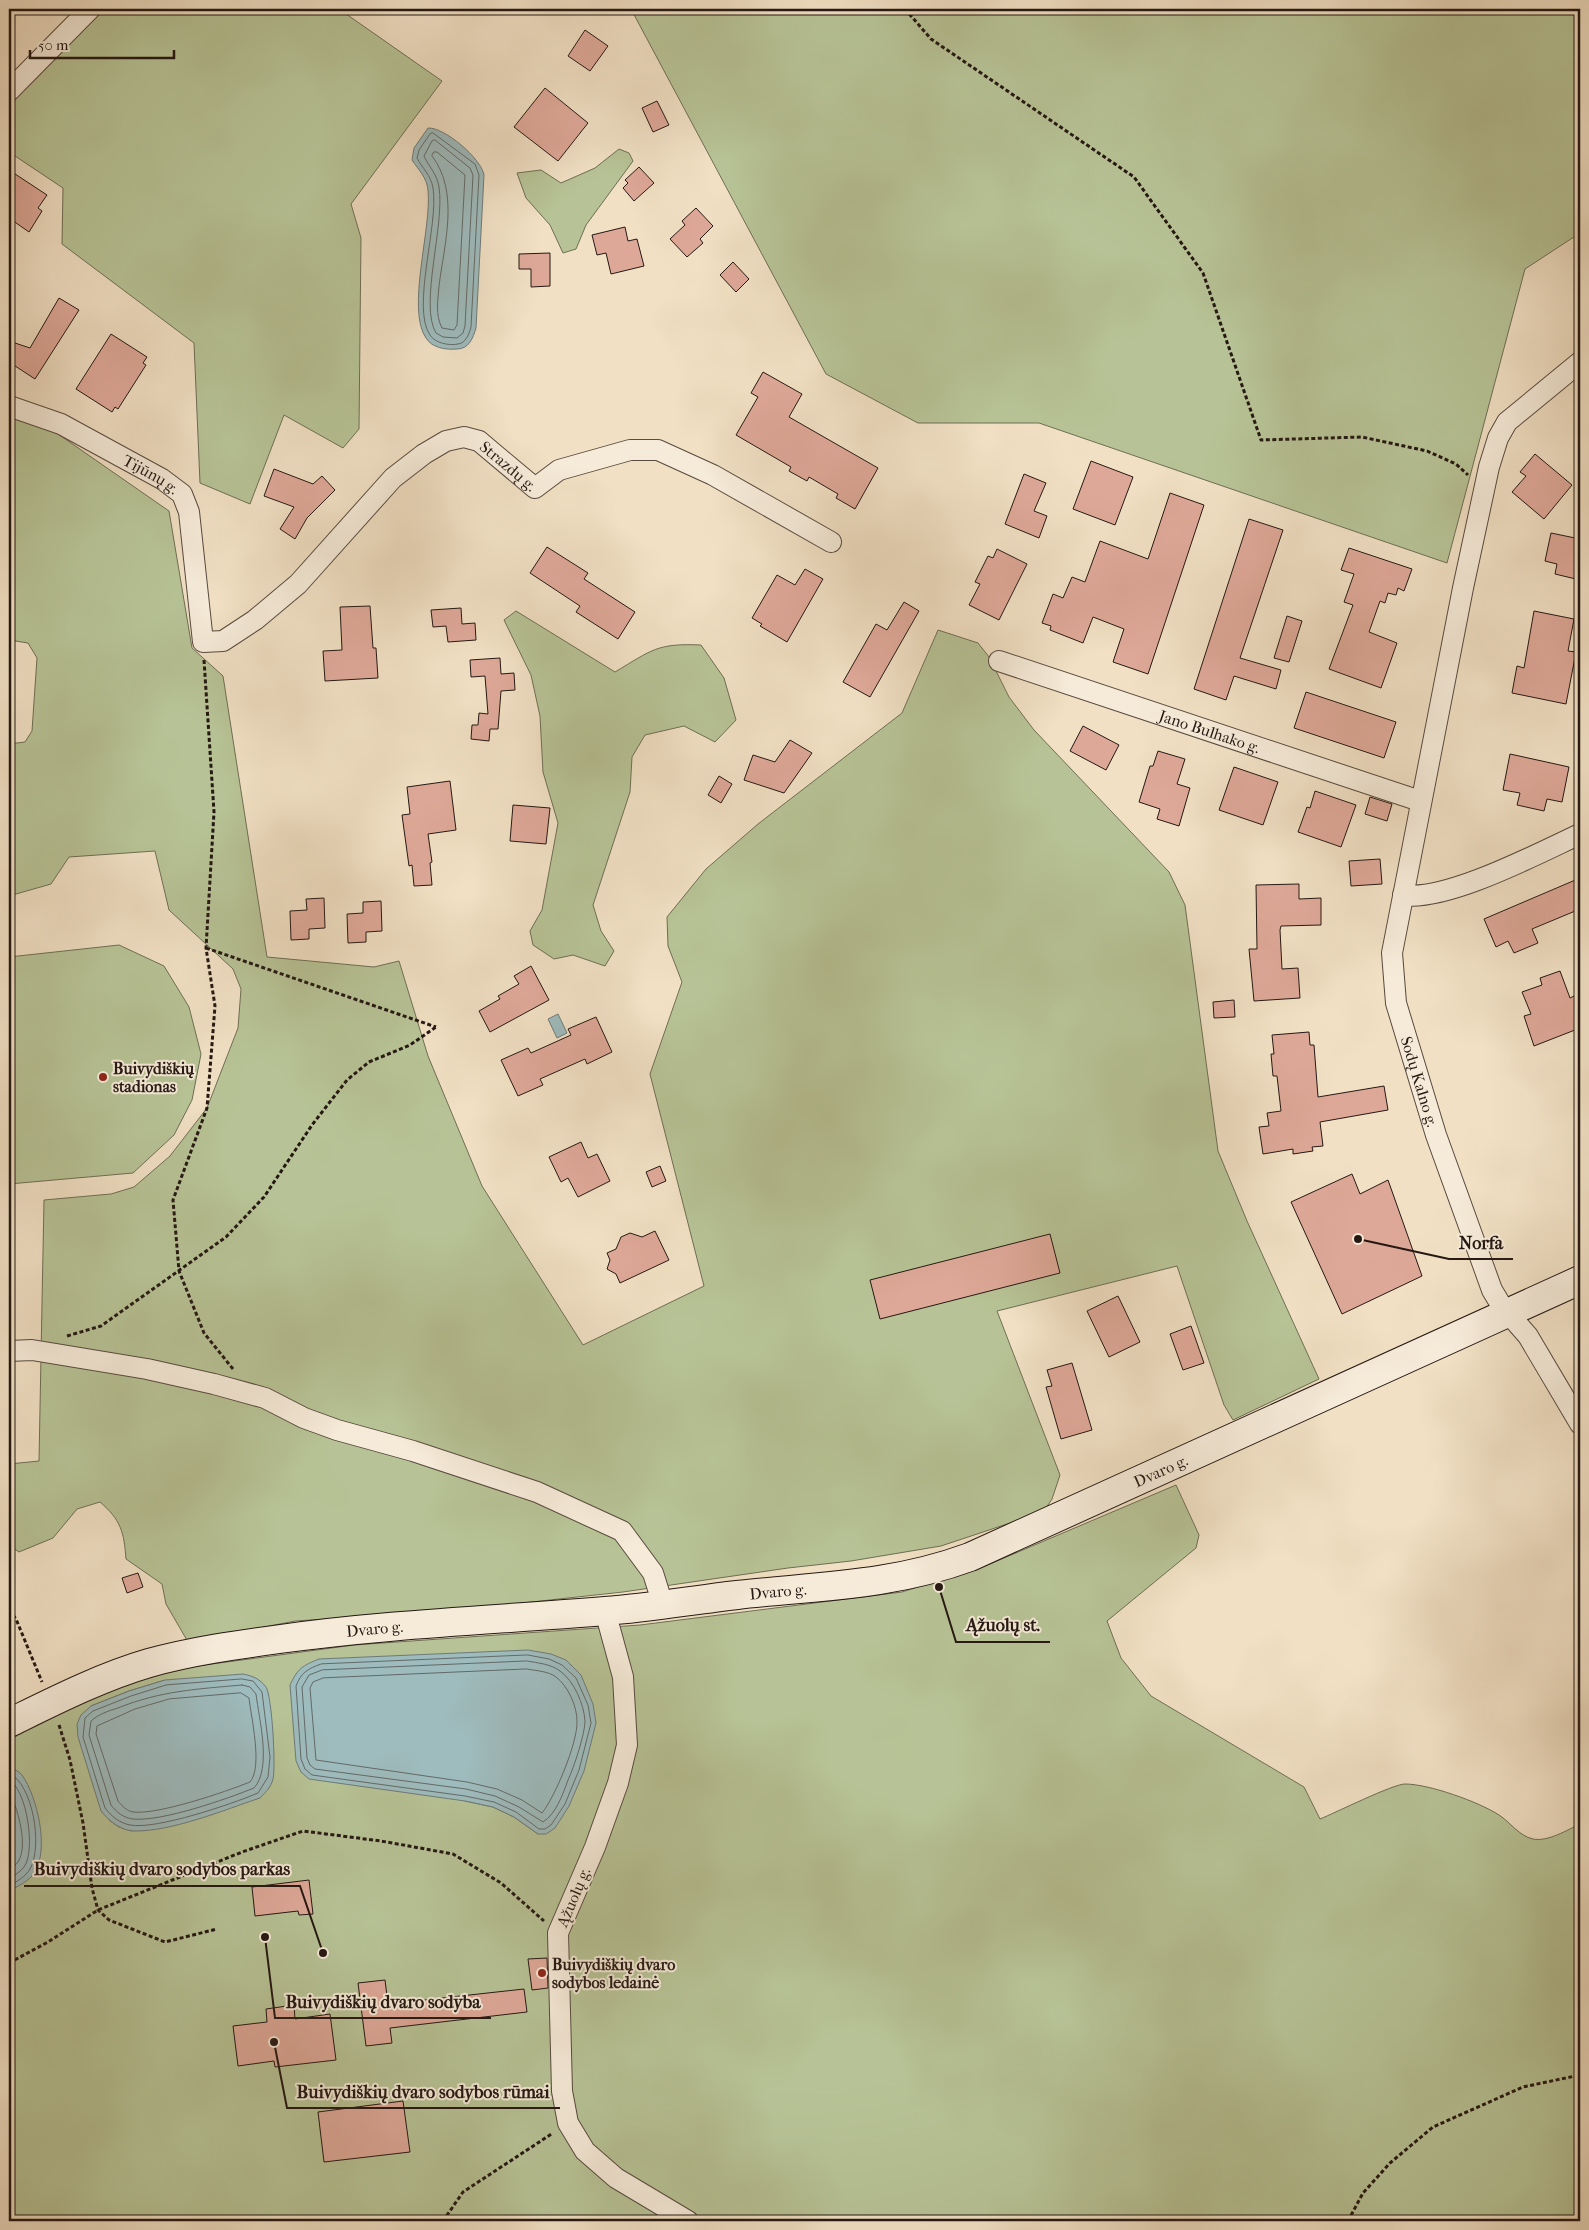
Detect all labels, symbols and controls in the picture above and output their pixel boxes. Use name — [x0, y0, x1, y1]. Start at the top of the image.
scale bar — [30, 28, 174, 60]
text: 50 m — [38, 36, 69, 54]
street label: Strazdų g. — [476, 437, 540, 495]
street label: Tijūnų g. — [120, 451, 182, 498]
street label: Jano Bulhako g. — [1155, 705, 1262, 757]
street label: Sodų Kalno g. — [1397, 1034, 1442, 1129]
place label: Buivydiškių stadionas — [113, 1059, 195, 1096]
marker: Buivydiškių stadionas — [97, 1071, 109, 1083]
callout: Norfa — [1449, 1226, 1513, 1259]
text: Norfa — [1459, 1233, 1504, 1254]
street label: Dvaro g. — [1131, 1450, 1191, 1491]
street label: Dvaro g. — [748, 1580, 807, 1604]
callout: Ąžuolų st. — [956, 1609, 1050, 1642]
text: Ąžuolų st. — [965, 1615, 1041, 1637]
street label: Dvaro g. — [345, 1617, 404, 1641]
callout: Buivydiškių dvaro sodybos parkas — [24, 1853, 300, 1886]
text: Buivydiškių dvaro sodybos parkas — [34, 1859, 290, 1881]
street label: Ąžuolų g. — [552, 1865, 594, 1931]
place label: Buivydiškių dvaro sodybos ledainė — [552, 1955, 675, 1993]
marker: Buivydiškių dvaro sodybos ledainė — [536, 1967, 548, 1979]
callout: Buivydiškių dvaro sodyba — [275, 1985, 491, 2018]
text: Buivydiškių dvaro sodyba — [285, 1992, 481, 2014]
callout: Buivydiškių dvaro sodybos rūmai — [287, 2075, 560, 2108]
text: Buivydiškių dvaro sodybos rūmai — [296, 2082, 550, 2104]

